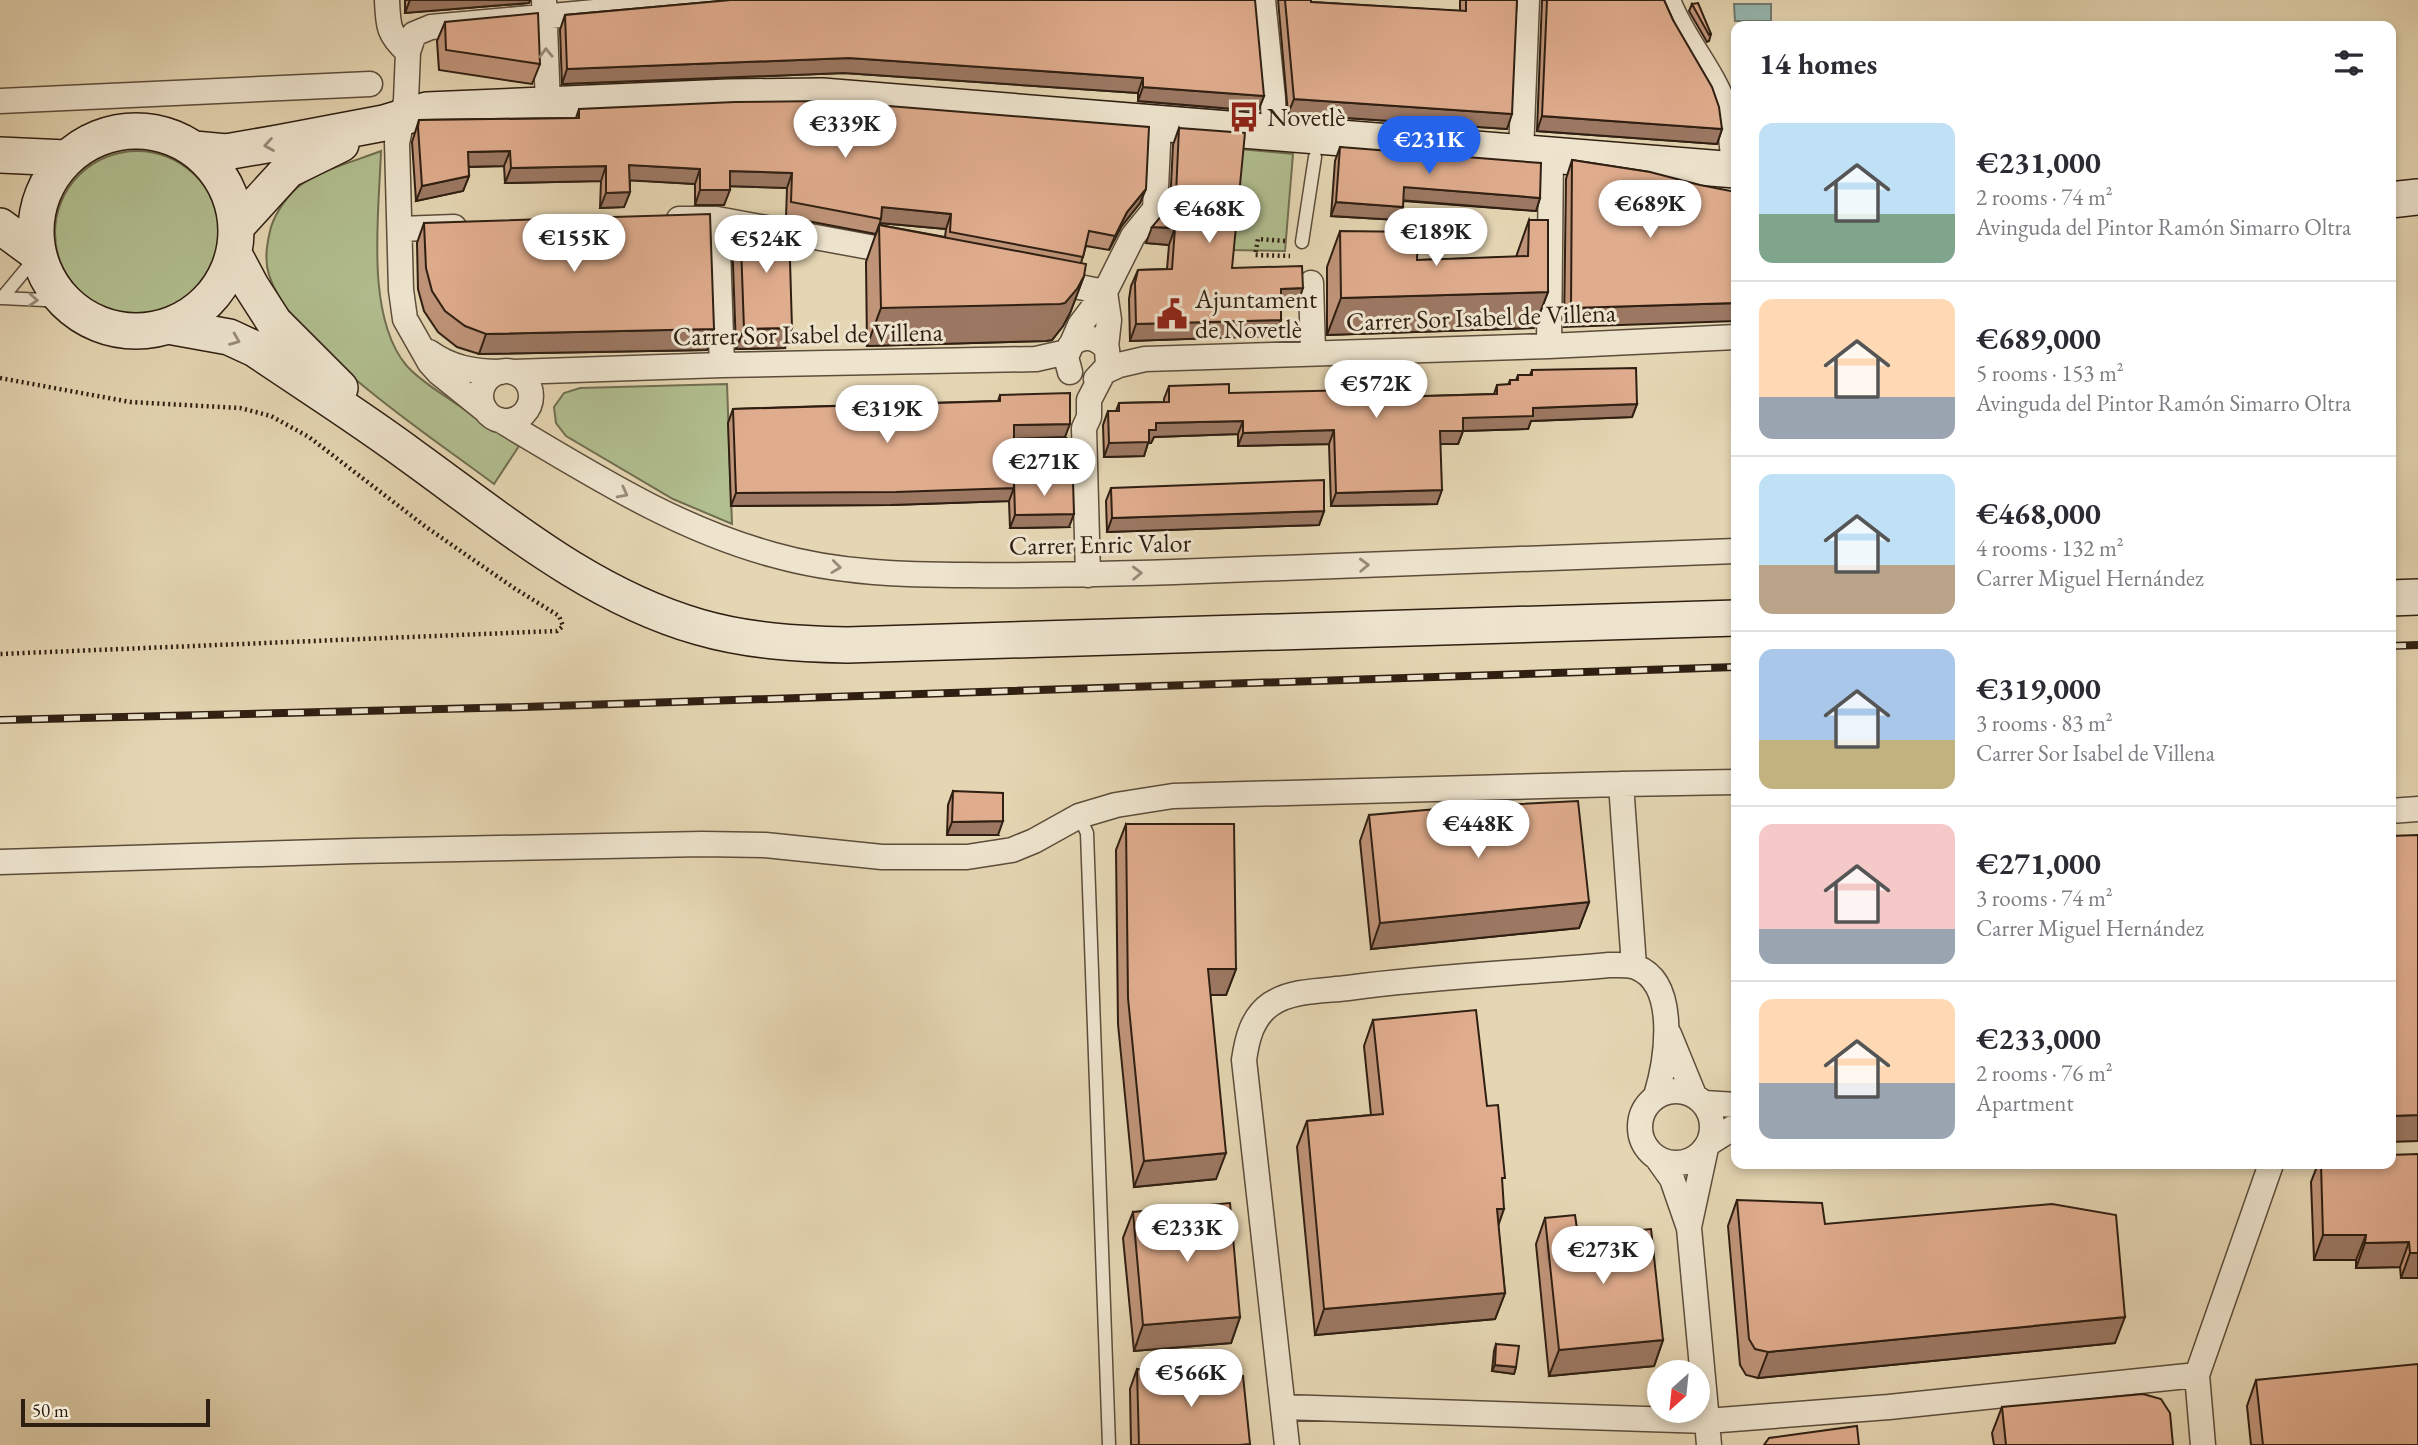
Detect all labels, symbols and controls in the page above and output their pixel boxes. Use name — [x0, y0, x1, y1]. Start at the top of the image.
text: 14 homes — [1759, 44, 1877, 83]
icon: filters — [2330, 44, 2368, 82]
one-way arrow — [538, 47, 554, 57]
pin: €339K — [796, 100, 894, 160]
bus stop icon: Novetlè — [1227, 100, 1261, 134]
place label: Novetlè — [1267, 100, 1346, 134]
text: €339K — [809, 108, 881, 138]
pin: €231K — [1380, 116, 1478, 176]
text: €231K — [1393, 124, 1465, 154]
one-way arrow — [263, 137, 275, 152]
text: €231,000 — [1976, 143, 2101, 182]
icon: home — [1815, 151, 1899, 235]
pin: €689K — [1601, 180, 1699, 240]
text: 2 rooms · 74 m² — [1976, 182, 2113, 212]
pin: €468K — [1160, 186, 1258, 245]
text: €689K — [1614, 188, 1686, 218]
text: €468K — [1173, 193, 1245, 223]
pin: €189K — [1387, 208, 1485, 268]
text: Avinguda del Pintor Ramón Simarro Oltra — [1976, 212, 2351, 242]
pin: €155K — [525, 215, 623, 274]
pin: €524K — [717, 216, 815, 275]
text: €189K — [1400, 216, 1472, 246]
text: €155K — [538, 222, 610, 252]
text: €524K — [730, 223, 802, 253]
place label: Ajuntament de Novetlè — [1194, 282, 1317, 346]
one-way arrow — [28, 292, 39, 307]
street label: Carrer Sor Isabel de Villena — [1345, 295, 1617, 339]
public building icon: Ajuntament de Novetlè — [1155, 297, 1189, 331]
street label: Carrer Sor Isabel de Villena — [673, 315, 944, 353]
text: €689,000 — [1976, 319, 2101, 358]
icon: home — [1815, 327, 1899, 411]
one-way arrow — [228, 332, 240, 346]
text: 5 rooms · 153 m² — [1976, 358, 2124, 388]
pin: €572K — [1327, 360, 1425, 420]
text: €572K — [1340, 368, 1412, 398]
pin: €319K — [838, 386, 936, 445]
text: Avinguda del Pintor Ramón Simarro Oltra — [1976, 388, 2351, 418]
text: €319K — [851, 393, 923, 423]
pin: €271K — [995, 438, 1093, 498]
text: €271K — [1008, 446, 1080, 476]
one-way arrow — [616, 484, 628, 498]
text: €468,000 — [1976, 494, 2101, 533]
icon: home — [1815, 502, 1899, 586]
street label: Carrer Enric Valor — [1008, 525, 1192, 563]
text: 4 rooms · 132 m² — [1976, 533, 2124, 563]
one-way arrow — [1359, 558, 1370, 573]
one-way arrow — [831, 559, 842, 574]
text: Carrer Miguel Hernández — [1976, 563, 2204, 593]
one-way arrow — [1132, 566, 1143, 581]
text: €319,000 — [1976, 669, 2101, 708]
icon: home — [1815, 677, 1899, 761]
text: 3 rooms · 83 m² — [1976, 708, 2113, 738]
text: Carrer Sor Isabel de Villena — [1976, 738, 2215, 768]
pin: €448K — [1429, 800, 1527, 860]
text: €448K — [1442, 808, 1514, 838]
text: €271,000 — [1976, 844, 2101, 883]
icon: home — [1815, 852, 1899, 936]
text: 3 rooms · 74 m² — [1976, 883, 2113, 913]
text: Carrer Miguel Hernández — [1976, 913, 2204, 943]
text: €233,000 — [1976, 1019, 2101, 1058]
icon: home — [1815, 1027, 1899, 1111]
text: 2 rooms · 76 m² — [1976, 1058, 2113, 1088]
text: Apartment — [1976, 1088, 2074, 1118]
pin: €233K — [1138, 1204, 1236, 1264]
text: €233K — [1151, 1212, 1223, 1242]
pin: €273K — [1554, 1226, 1652, 1286]
text: €273K — [1567, 1234, 1639, 1264]
pin: €566K — [1142, 1350, 1240, 1409]
text: €566K — [1155, 1357, 1227, 1387]
north arrow — [1647, 1360, 1710, 1423]
map controls — [1647, 1360, 1710, 1423]
scale bar — [21, 1396, 210, 1428]
text: 50 m — [32, 1398, 69, 1423]

